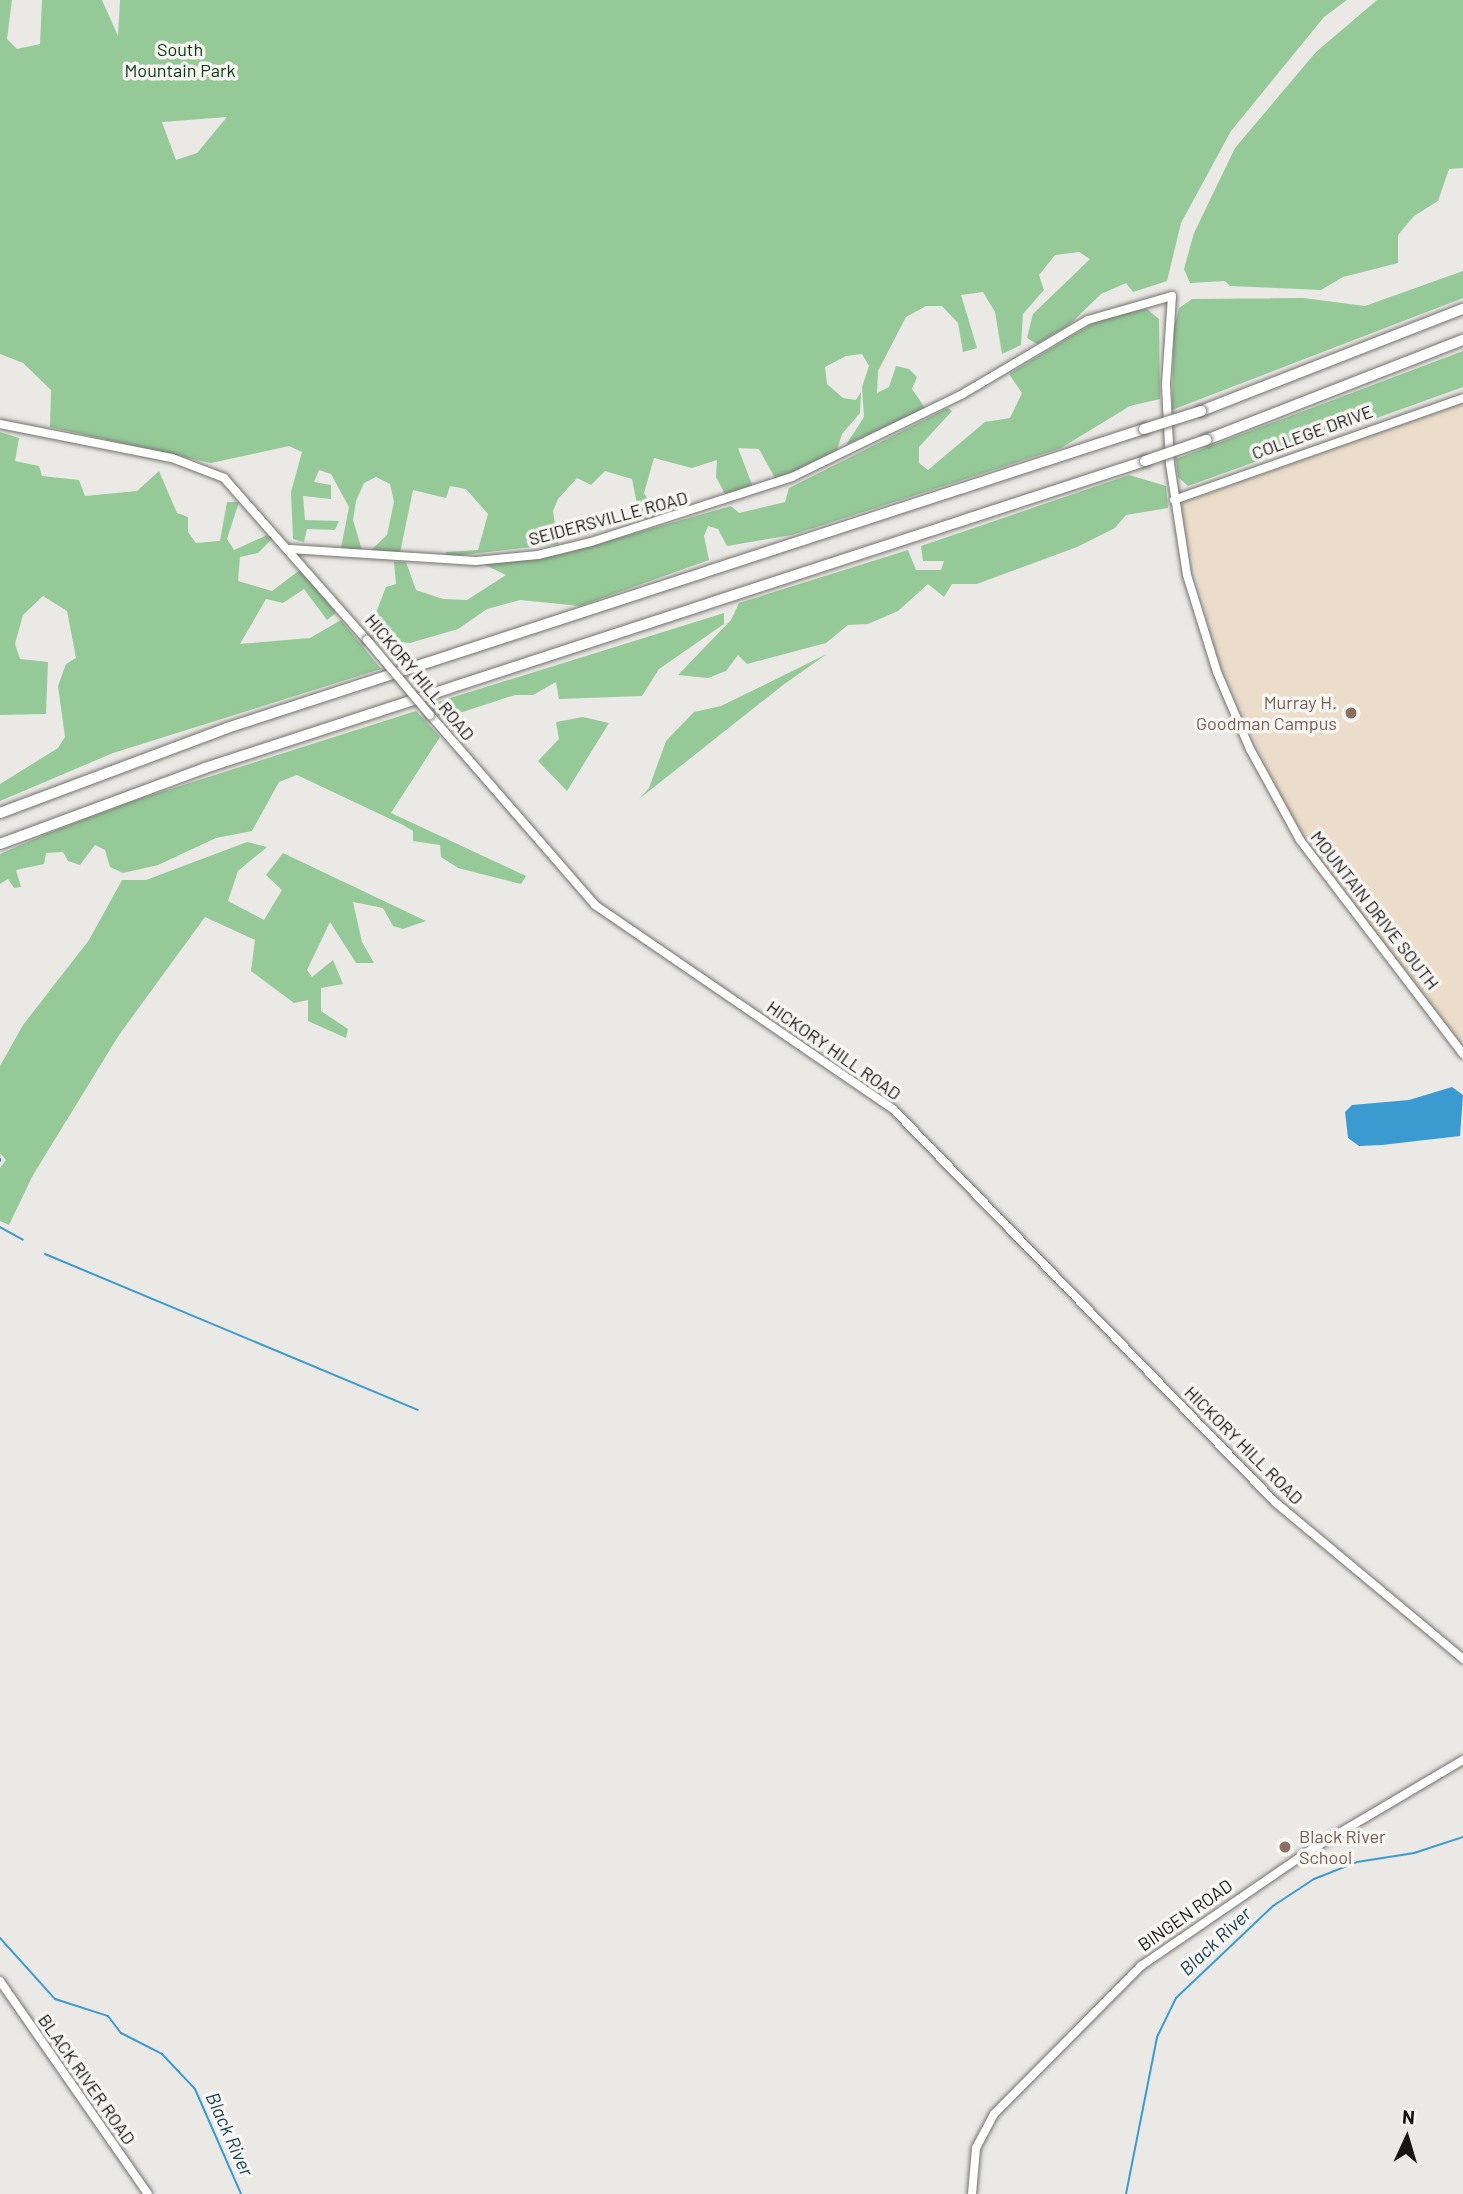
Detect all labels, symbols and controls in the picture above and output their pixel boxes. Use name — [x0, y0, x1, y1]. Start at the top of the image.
park label: South Mountain Park — [124, 39, 236, 82]
street label: COLLEGE DRIVE — [1249, 400, 1375, 464]
street label: SEIDERSVILLE ROAD — [526, 486, 690, 550]
street label: HICKORY HILL ROAD — [361, 609, 479, 745]
place label: Murray H. Goodman Campus — [1196, 692, 1337, 734]
marker: Murray H. Goodman Campus — [1343, 705, 1359, 721]
street label: MOUNTAIN DRIVE SOUTH — [1306, 826, 1444, 994]
street label: HICKORY HILL ROAD — [763, 996, 905, 1104]
street label: HICKORY HILL ROAD — [1180, 1381, 1308, 1509]
place label: Black River School — [1299, 1826, 1386, 1868]
marker: Black River School — [1277, 1839, 1293, 1855]
street label: BINGEN ROAD — [1134, 1875, 1236, 1955]
water label: Black River — [1175, 1902, 1255, 1980]
street label: BLACK RIVER ROAD — [34, 2010, 140, 2148]
water label: Black River — [201, 2089, 259, 2179]
north arrow — [1372, 2103, 1442, 2173]
text: N — [1401, 2105, 1416, 2128]

